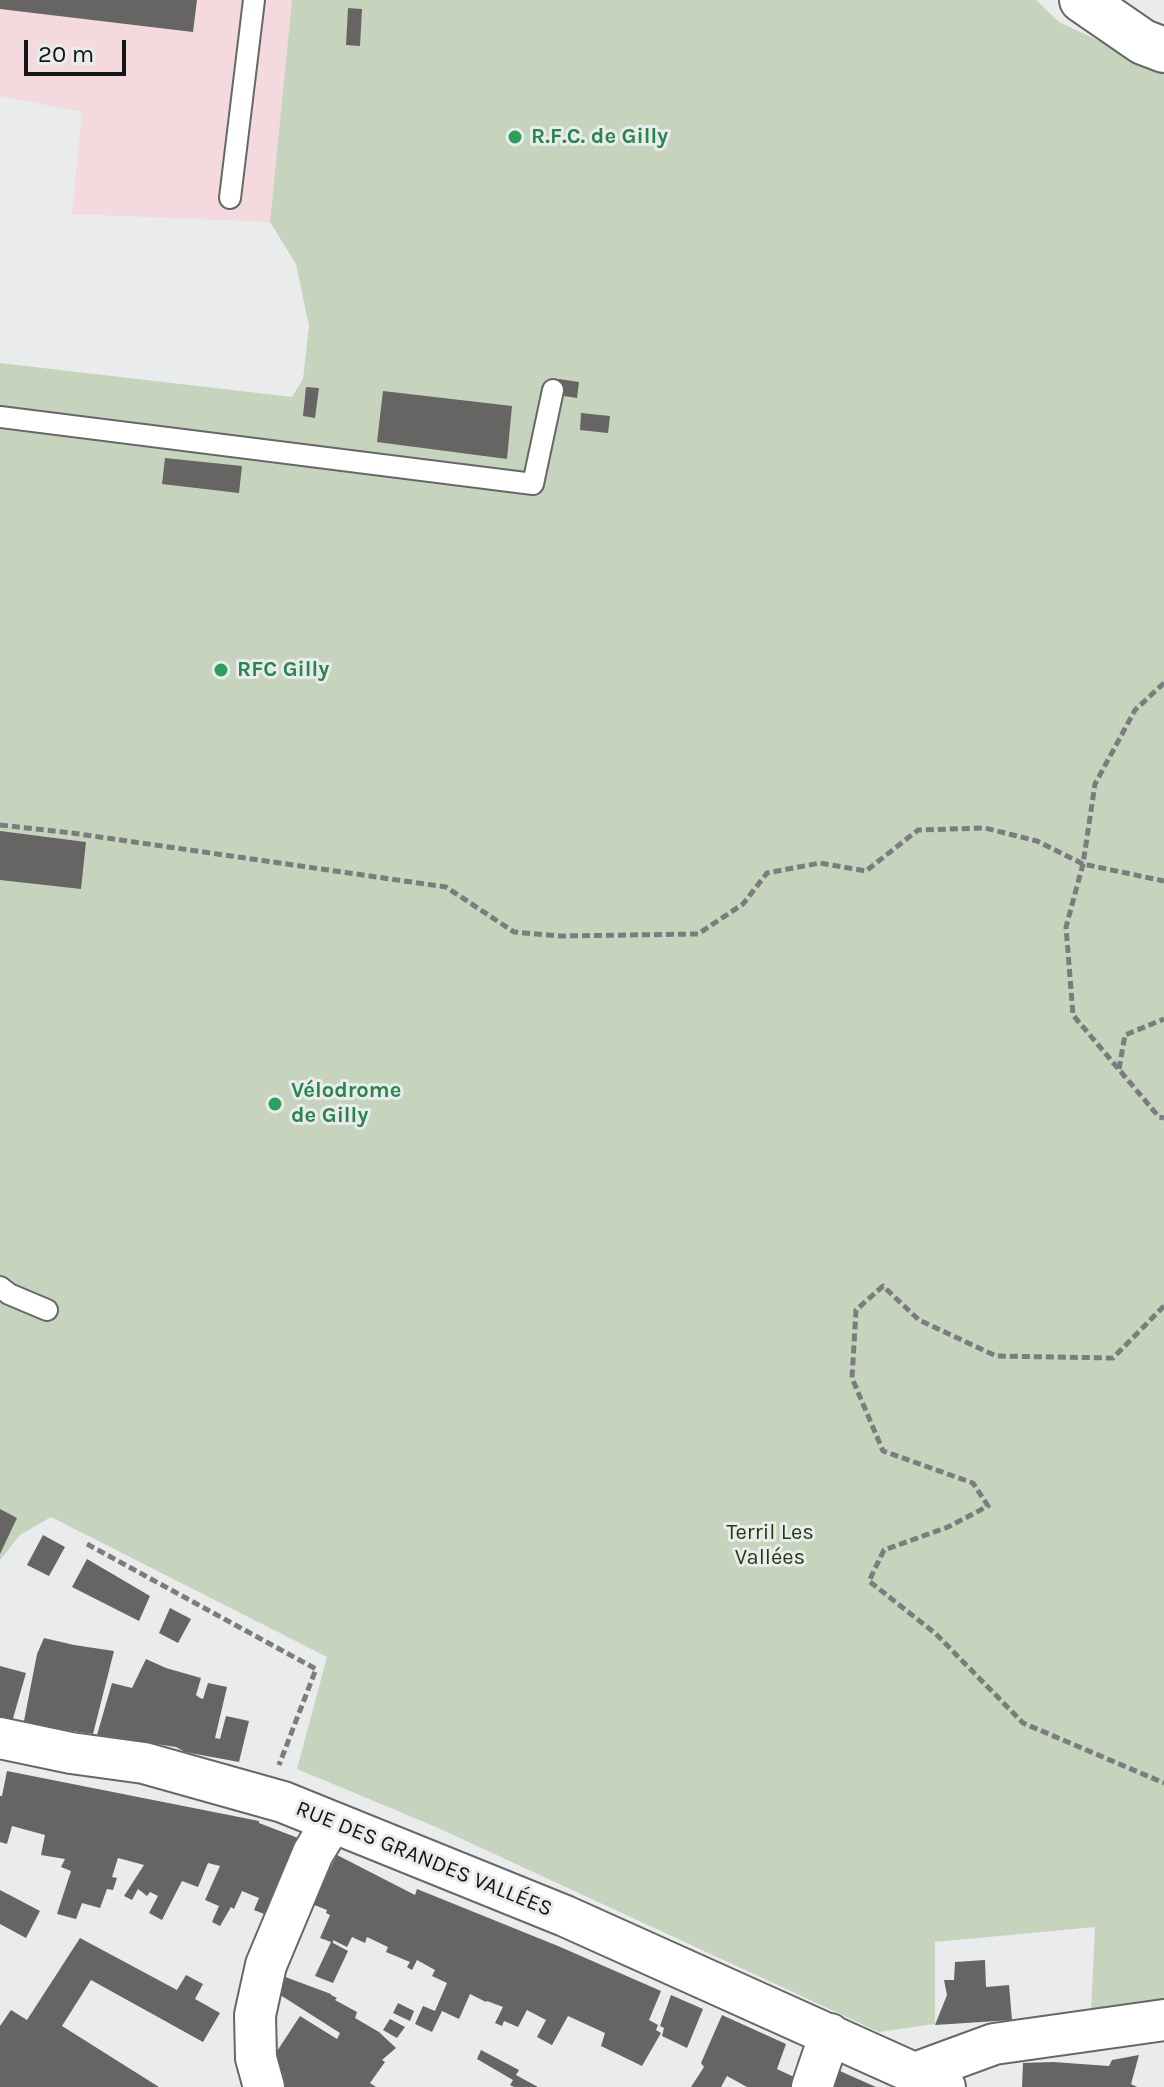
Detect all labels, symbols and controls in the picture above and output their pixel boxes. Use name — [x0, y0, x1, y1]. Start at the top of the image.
scale bar — [28, 24, 130, 74]
text: 20 m — [38, 40, 94, 68]
place label: R.F.C. de Gilly — [531, 124, 668, 150]
marker: R.F.C. de Gilly — [506, 128, 524, 146]
place label: RFC Gilly — [237, 657, 329, 683]
marker: RFC Gilly — [212, 661, 230, 679]
place label: Vélodrome de Gilly — [291, 1078, 401, 1130]
marker: Vélodrome de Gilly — [266, 1095, 284, 1113]
park label: Terril Les Vallées — [726, 1520, 814, 1572]
street label: RUE DES GRANDES VALLÉES — [292, 1795, 556, 1923]

